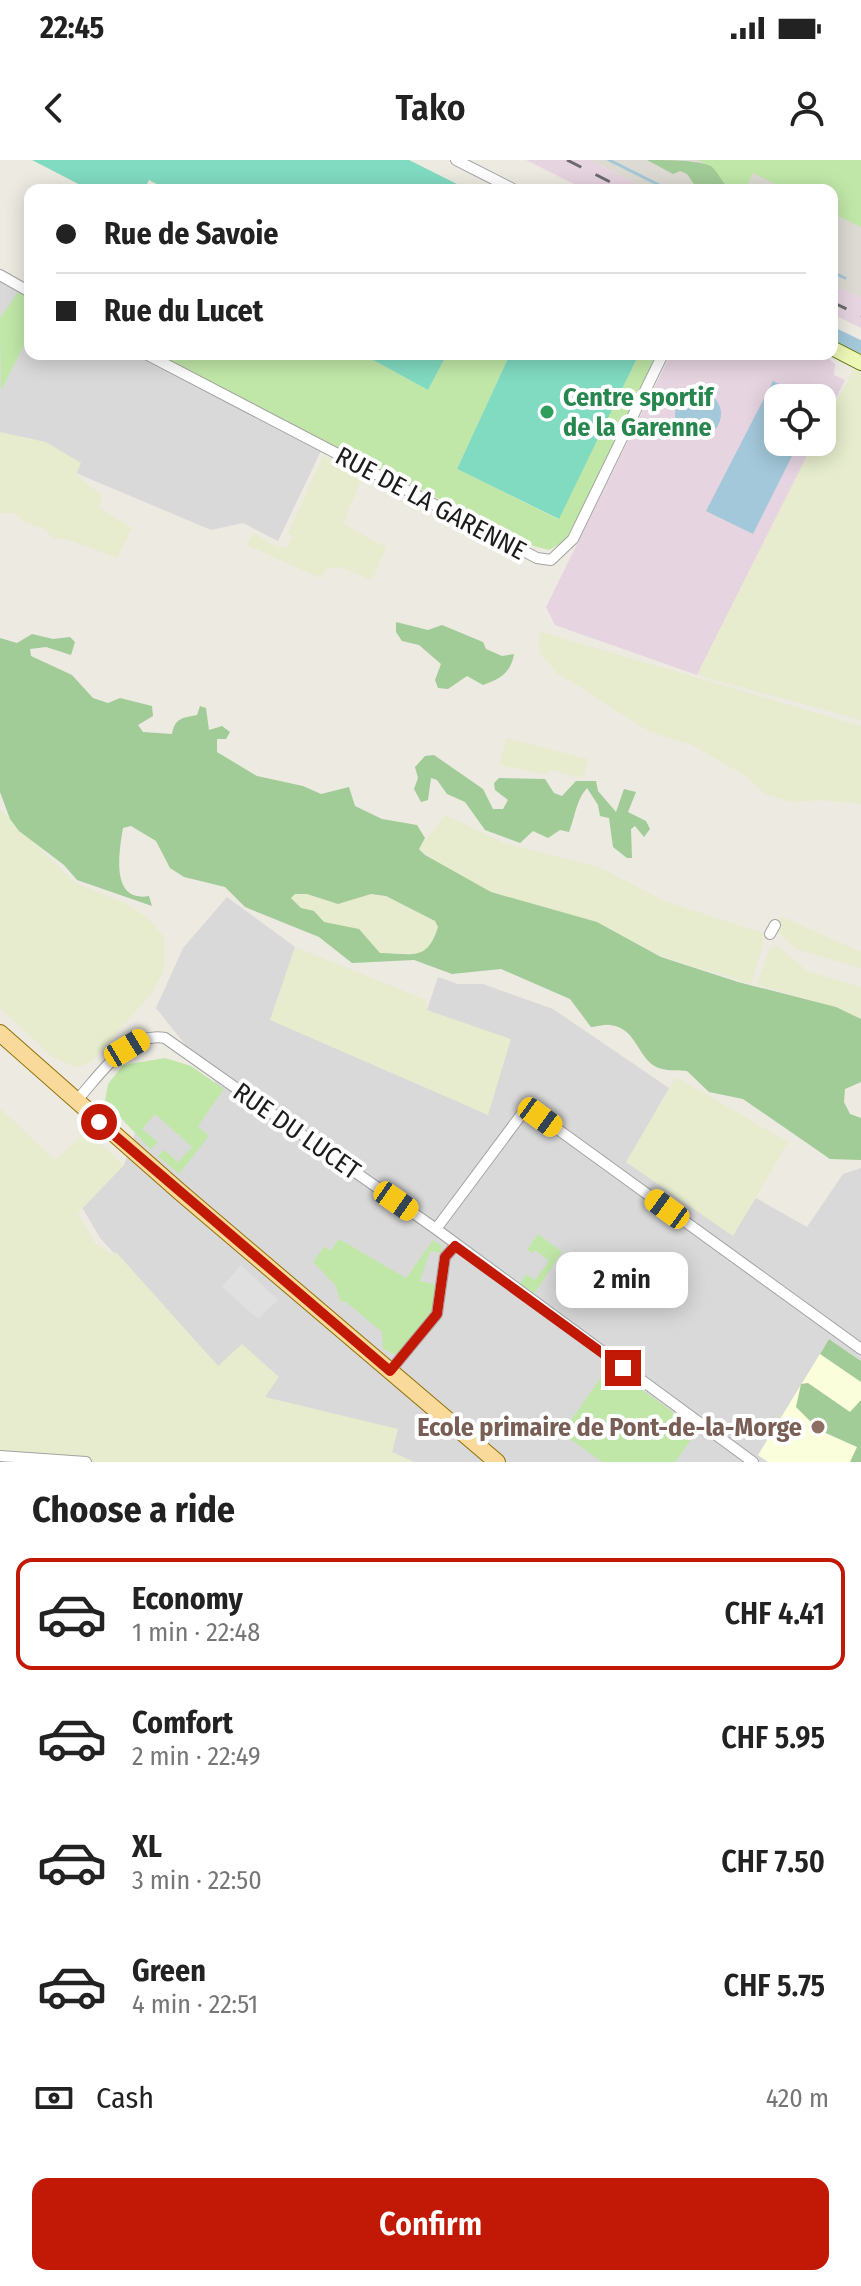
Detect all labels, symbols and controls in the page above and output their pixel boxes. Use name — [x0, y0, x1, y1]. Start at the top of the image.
text: 22:45 — [40, 10, 104, 46]
icon: back — [32, 86, 76, 130]
text: Tako — [395, 86, 466, 130]
icon: person — [785, 86, 829, 130]
text: Rue de Savoie — [104, 216, 279, 252]
text: Rue du Lucet — [104, 293, 263, 329]
place label: Centre sportif de la Garenne — [563, 382, 715, 443]
map controls — [764, 384, 836, 456]
button: locate — [764, 384, 836, 456]
marker: Centre sportif de la Garenne — [538, 403, 556, 421]
street label: RUE DE LA GARENNE — [330, 440, 531, 567]
car — [100, 1025, 154, 1071]
street label: RUE DU LUCET — [227, 1076, 366, 1186]
car — [514, 1093, 566, 1141]
route start — [81, 1104, 117, 1140]
car — [369, 1177, 423, 1225]
car — [641, 1185, 693, 1233]
callout: 2 min — [557, 1252, 689, 1308]
text: 2 min — [593, 1264, 651, 1295]
route end — [605, 1350, 641, 1386]
place label: Ecole primaire de Pont-de-la-Morge — [417, 1412, 802, 1443]
marker: Ecole primaire de Pont-de-la-Morge — [809, 1418, 827, 1436]
text: Choose a ride — [32, 1488, 235, 1532]
icon: car — [36, 1578, 108, 1650]
text: Economy — [132, 1581, 243, 1617]
text: CHF 4.41 — [725, 1596, 825, 1632]
text: 1 min · 22:48 — [132, 1617, 260, 1648]
icon: car — [36, 1702, 108, 1774]
text: Comfort — [132, 1705, 233, 1741]
text: CHF 5.95 — [721, 1720, 825, 1756]
text: 2 min · 22:49 — [132, 1741, 261, 1772]
icon: car — [36, 1826, 108, 1898]
text: XL — [132, 1829, 162, 1865]
text: CHF 7.50 — [721, 1844, 825, 1880]
text: 3 min · 22:50 — [132, 1865, 262, 1896]
icon: car — [36, 1950, 108, 2022]
text: Green — [132, 1953, 206, 1989]
text: CHF 5.75 — [724, 1968, 825, 2004]
text: 4 min · 22:51 — [132, 1989, 258, 2020]
icon: cash — [32, 2076, 76, 2120]
text: Cash — [96, 2080, 154, 2116]
text: 420 m — [766, 2083, 829, 2114]
button: Confirm — [32, 2178, 829, 2270]

